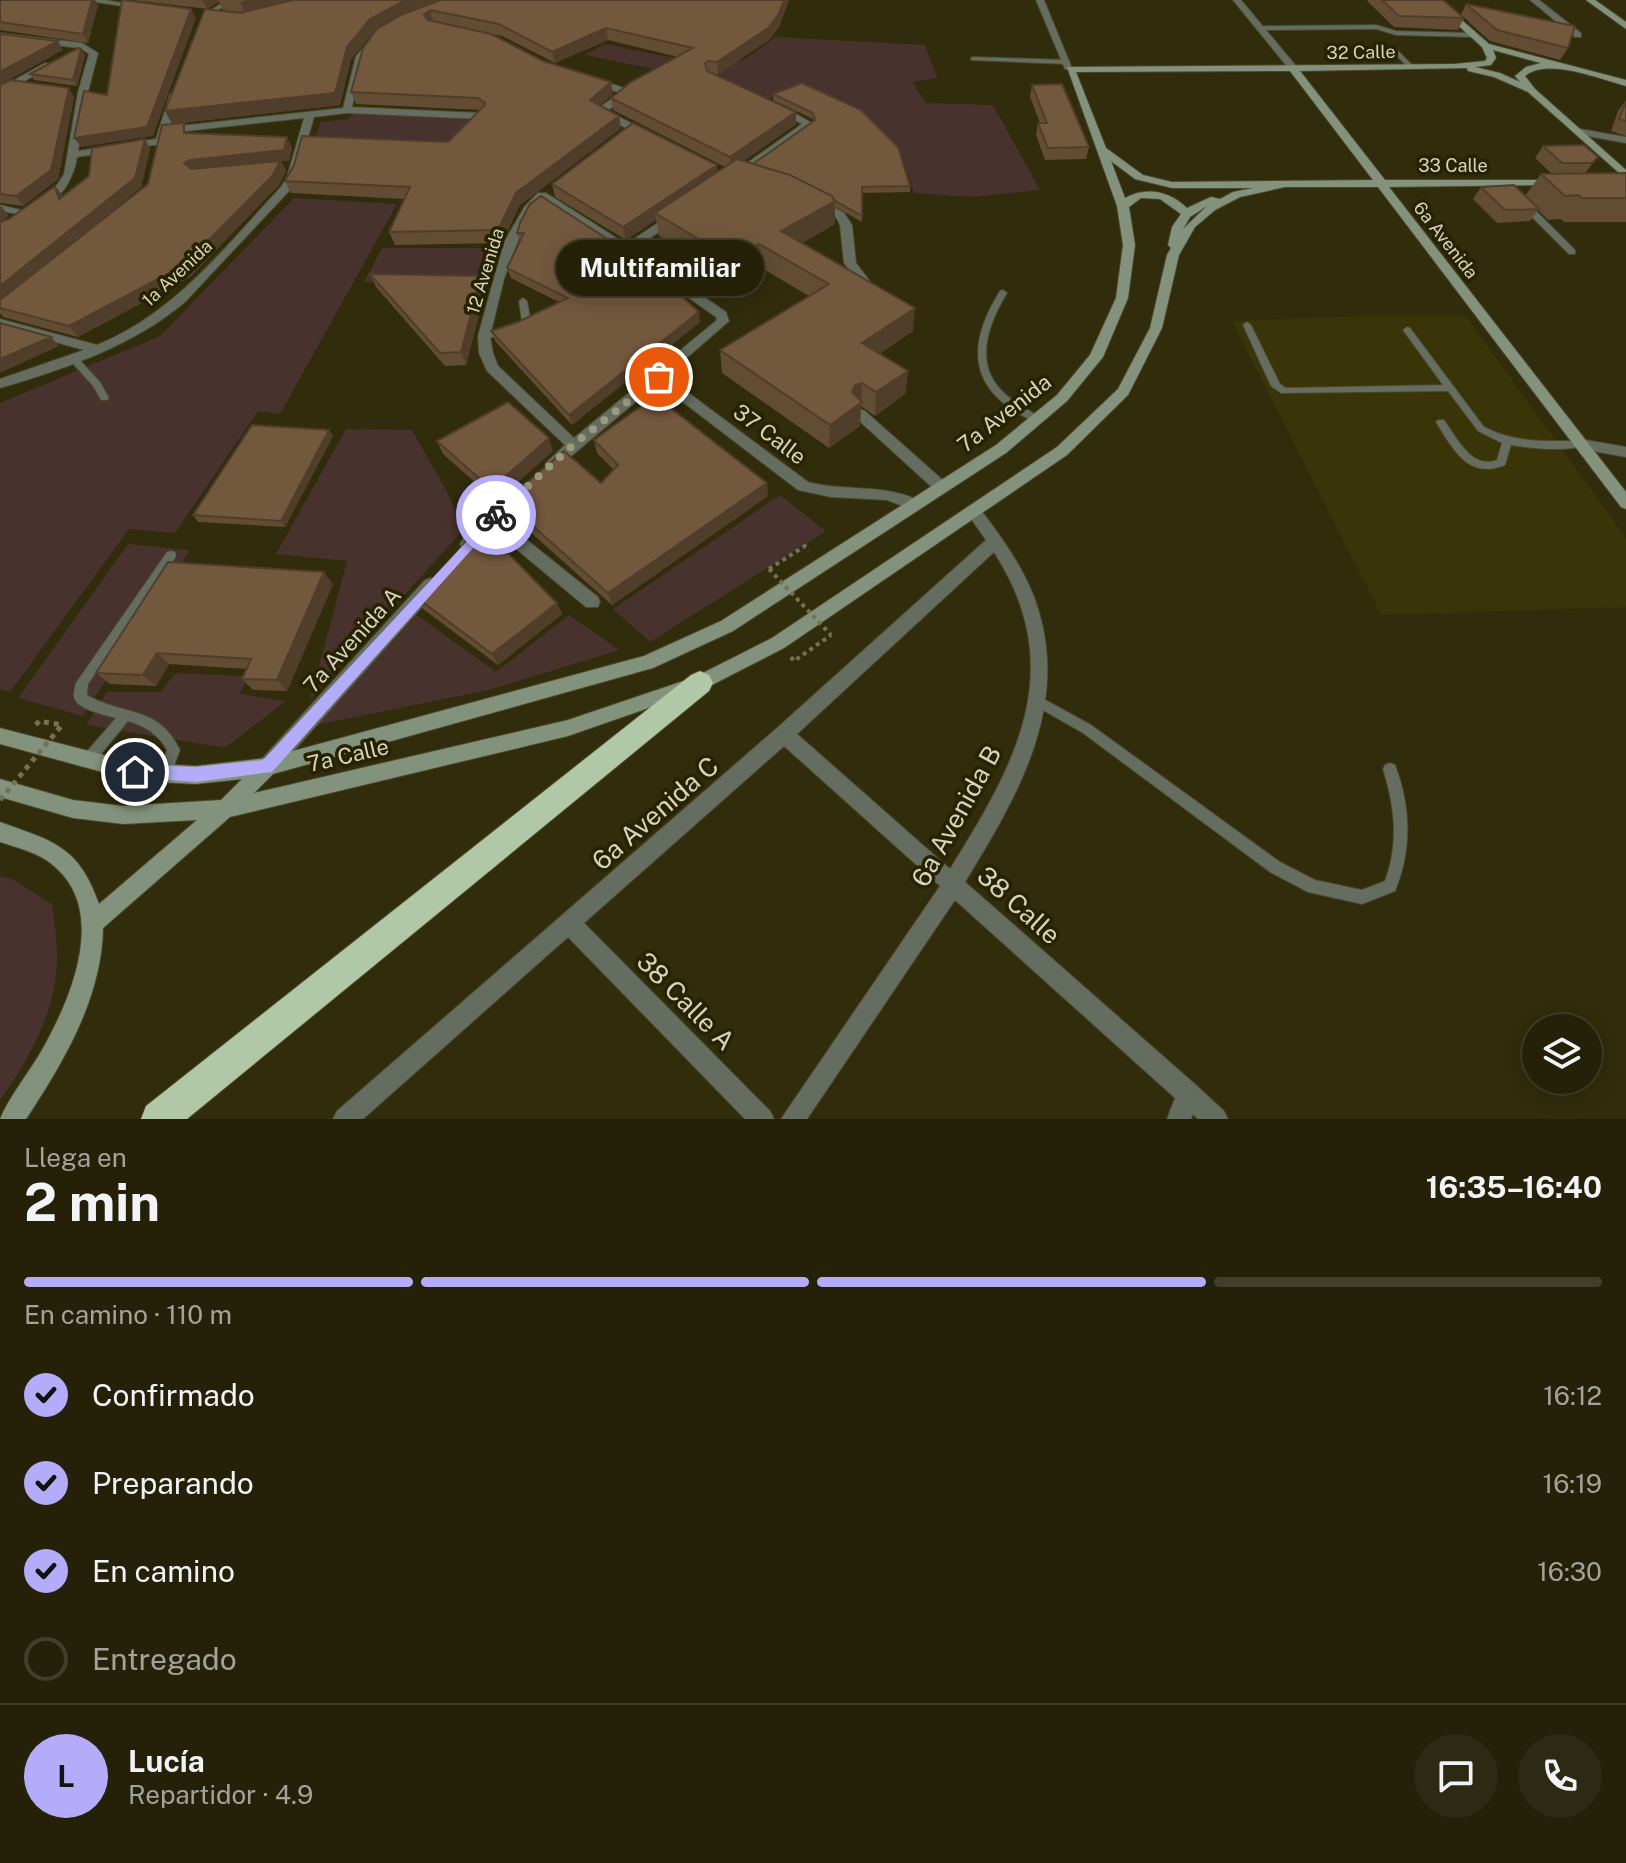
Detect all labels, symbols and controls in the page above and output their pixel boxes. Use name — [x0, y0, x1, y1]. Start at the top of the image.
street label: 32 Calle — [1326, 41, 1396, 63]
street label: 33 Calle — [1418, 155, 1488, 176]
street label: 6a Avenida — [1409, 197, 1483, 283]
street label: 12 Avenida — [462, 225, 508, 317]
street label: 1a Avenida — [138, 235, 216, 311]
callout: Multifamiliar — [555, 241, 763, 297]
text: Multifamiliar — [579, 252, 741, 283]
pin — [625, 343, 693, 411]
icon: bag — [637, 355, 681, 399]
street label: 7a Avenida — [952, 368, 1056, 458]
street label: 37 Calle — [729, 398, 811, 470]
courier — [456, 475, 536, 555]
icon: bike — [474, 493, 518, 537]
street label: 7a Avenida A — [298, 582, 406, 698]
street label: 7a Calle — [305, 733, 391, 777]
pin — [101, 738, 169, 806]
street label: 6a Avenida B — [905, 740, 1007, 892]
icon: home — [113, 750, 157, 794]
street label: 6a Avenida C — [586, 750, 724, 876]
street label: 38 Calle — [971, 860, 1067, 950]
street label: 38 Calle A — [631, 946, 741, 1056]
map controls — [1522, 1014, 1602, 1094]
button: layers — [1522, 1014, 1602, 1094]
text: Llega en — [24, 1142, 127, 1173]
text: 16:35–16:40 — [1426, 1169, 1602, 1205]
text: 2 min — [24, 1172, 160, 1233]
text: En camino · 110 m — [24, 1299, 232, 1330]
icon: check — [24, 1373, 68, 1417]
text: Confirmado — [92, 1377, 255, 1413]
text: 16:12 — [1543, 1380, 1602, 1411]
icon: check — [24, 1461, 68, 1505]
text: Preparando — [92, 1465, 254, 1501]
text: 16:19 — [1543, 1468, 1602, 1499]
icon: check — [24, 1549, 68, 1593]
text: En camino — [92, 1553, 235, 1589]
text: 16:30 — [1537, 1556, 1602, 1587]
text: Entregado — [92, 1641, 237, 1677]
button: chat — [1414, 1734, 1498, 1818]
button: phone — [1518, 1734, 1602, 1818]
text: Lucía — [128, 1743, 205, 1779]
text: L — [57, 1758, 75, 1794]
text: Repartidor · 4.9 — [128, 1779, 313, 1810]

